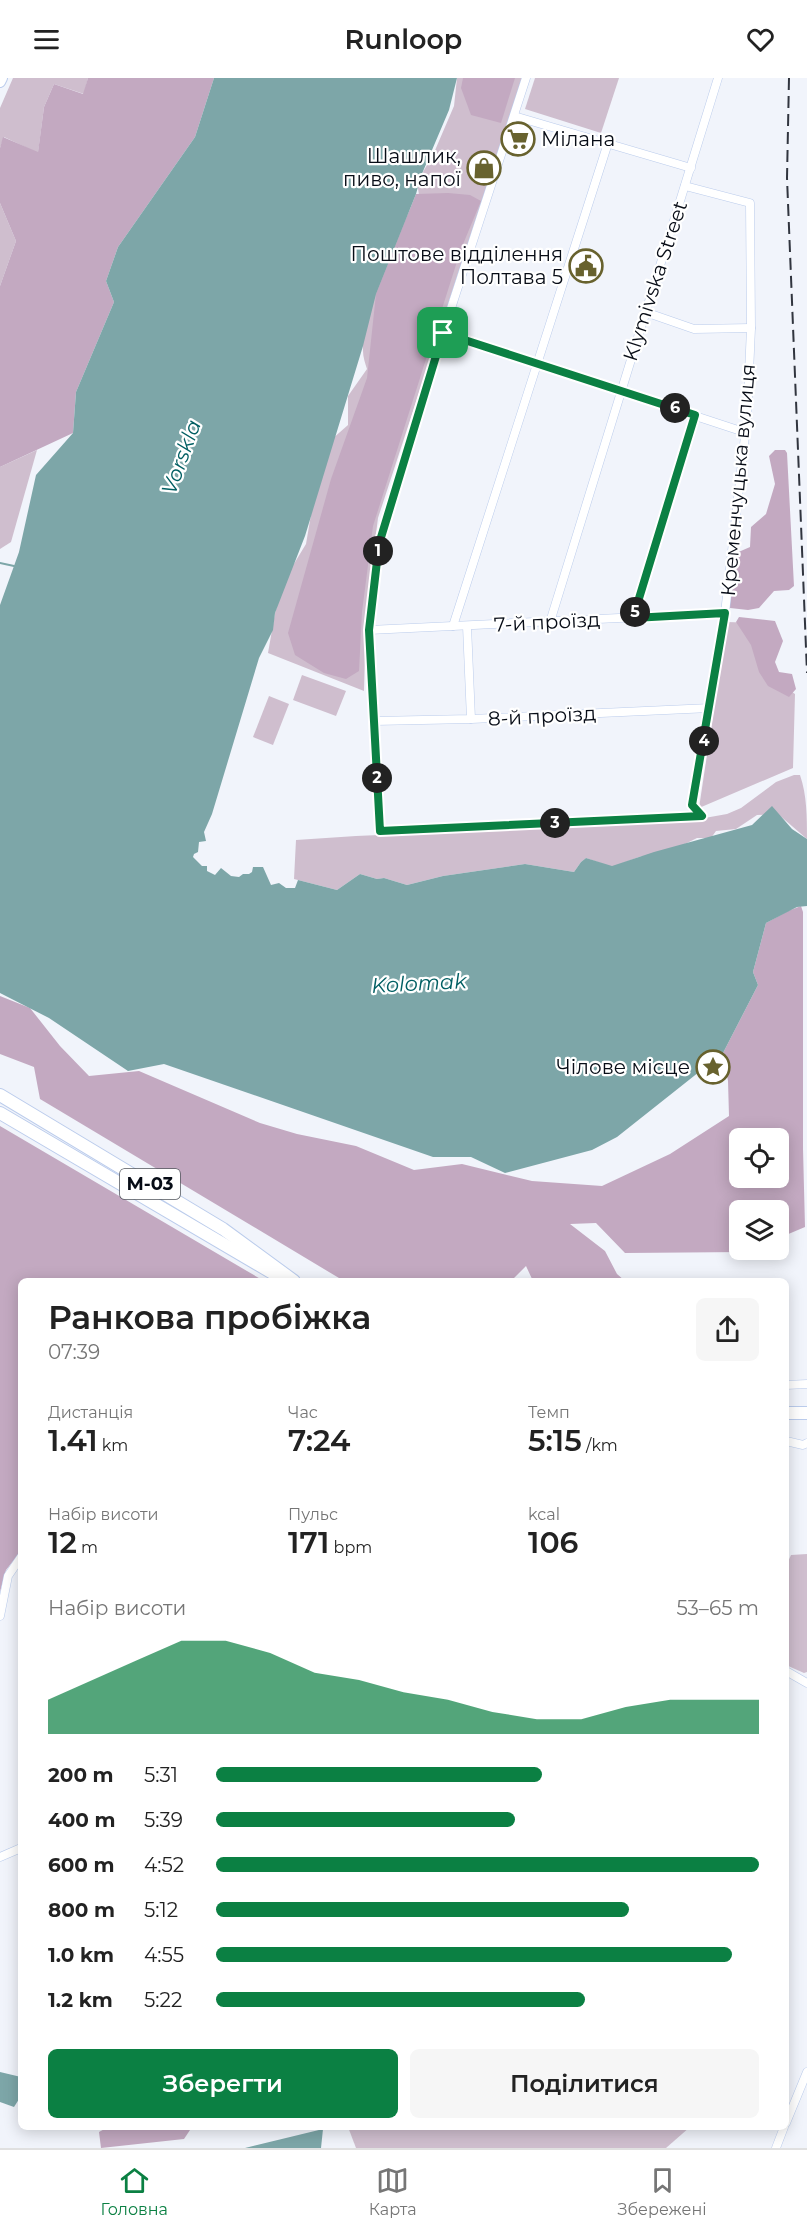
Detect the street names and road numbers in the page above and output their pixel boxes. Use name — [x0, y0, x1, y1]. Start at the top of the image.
street label: Klymivska Street — [618, 198, 692, 364]
street label: Кременчуцька вулиця — [716, 363, 760, 597]
street label: 7-й проїзд — [493, 607, 601, 637]
street label: 8-й проїзд — [487, 701, 597, 731]
road number: М-03 — [120, 1169, 180, 1199]

